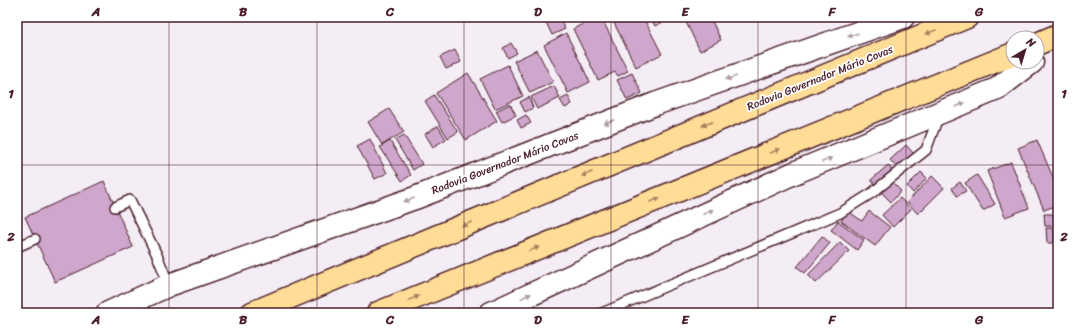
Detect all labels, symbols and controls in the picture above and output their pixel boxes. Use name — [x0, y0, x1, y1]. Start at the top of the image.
text: A — [91, 0, 100, 23]
text: B — [239, 0, 248, 23]
text: C — [385, 0, 395, 23]
text: D — [534, 0, 542, 23]
text: E — [681, 0, 690, 23]
text: F — [827, 0, 836, 23]
text: G — [974, 0, 984, 23]
one-way arrow — [925, 29, 937, 35]
north arrow — [1005, 30, 1045, 70]
one-way arrow — [847, 32, 859, 38]
text: N — [1021, 32, 1040, 53]
street label: Rodovia Governador Mário Covas — [744, 40, 897, 116]
one-way arrow — [724, 75, 736, 81]
text: 1 — [8, 82, 14, 105]
text: 1 — [1061, 82, 1067, 105]
one-way arrow — [954, 102, 965, 108]
one-way arrow — [602, 120, 614, 126]
one-way arrow — [701, 122, 713, 128]
street label: Rodovia Governador Mário Covas — [429, 126, 582, 200]
one-way arrow — [769, 147, 781, 153]
one-way arrow — [821, 156, 833, 162]
one-way arrow — [582, 171, 593, 177]
one-way arrow — [403, 197, 415, 203]
one-way arrow — [649, 197, 660, 203]
one-way arrow — [702, 209, 713, 215]
one-way arrow — [462, 221, 473, 227]
text: 2 — [6, 225, 15, 248]
text: 2 — [1059, 225, 1068, 248]
one-way arrow — [529, 246, 540, 252]
one-way arrow — [520, 293, 532, 299]
one-way arrow — [408, 295, 420, 301]
text: A — [91, 308, 100, 330]
text: B — [239, 308, 248, 330]
text: C — [385, 308, 395, 330]
text: D — [534, 308, 542, 330]
text: E — [681, 308, 690, 330]
text: F — [827, 308, 836, 330]
text: G — [974, 308, 984, 330]

